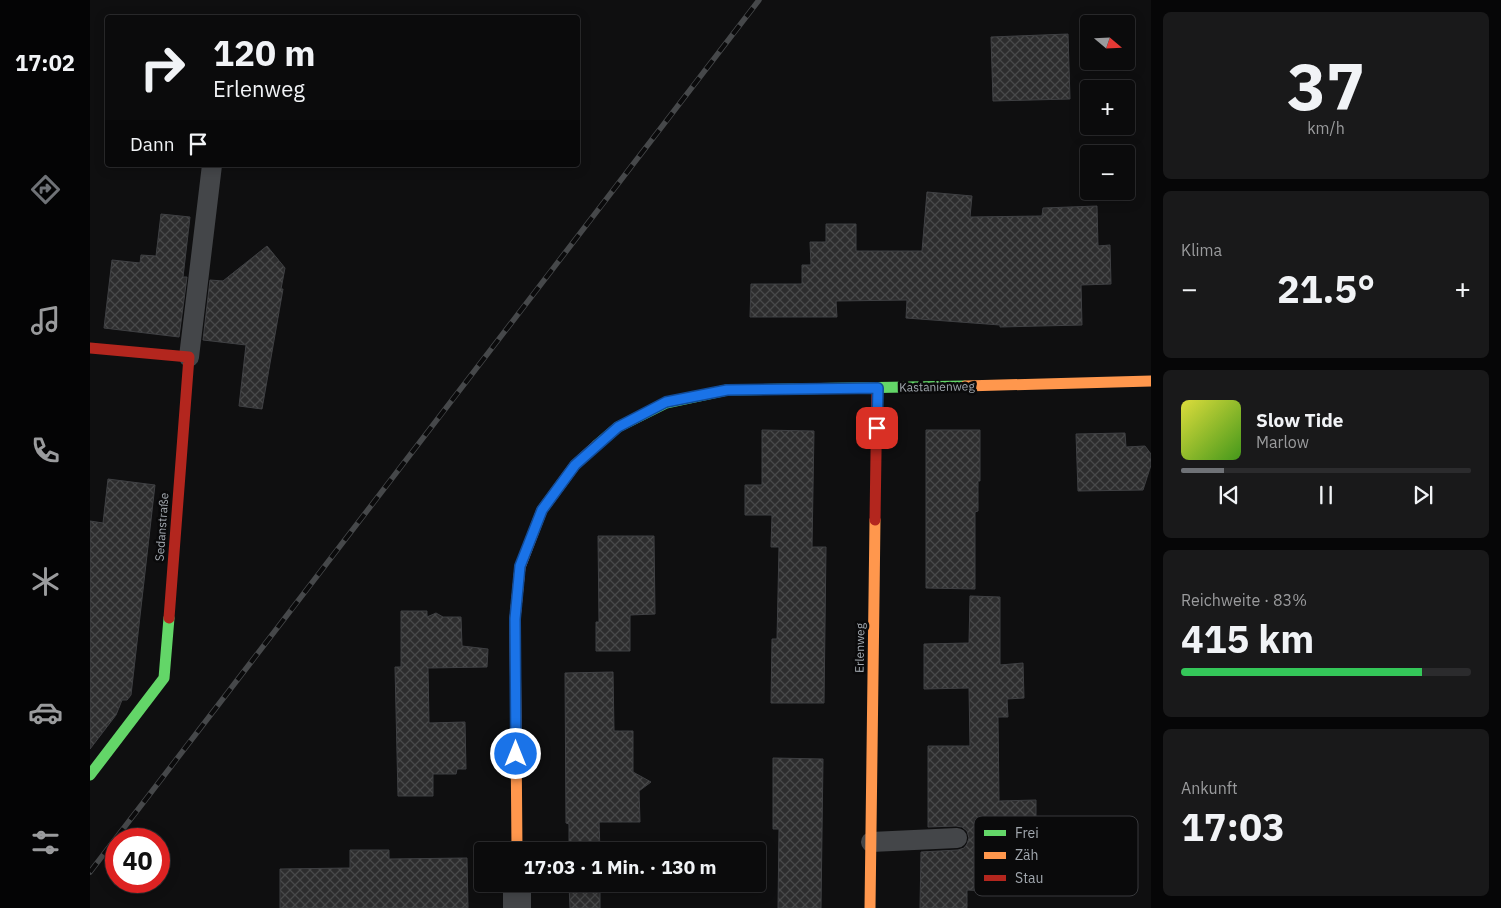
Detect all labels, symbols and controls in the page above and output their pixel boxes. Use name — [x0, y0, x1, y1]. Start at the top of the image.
north arrow — [1080, 15, 1135, 70]
map controls — [1080, 15, 1135, 200]
text: 120 m — [213, 30, 316, 76]
icon: right — [130, 35, 195, 100]
text: 37 — [1287, 43, 1365, 128]
text: 17:02 — [15, 48, 75, 77]
text: Erlenweg — [213, 74, 305, 103]
button: + — [1080, 80, 1135, 135]
text: km/h — [1307, 118, 1345, 138]
icon: arrive — [184, 130, 212, 158]
text: Dann — [130, 132, 174, 156]
button: − — [1080, 145, 1135, 200]
icon: directions — [28, 172, 63, 207]
text: Klima — [1181, 240, 1222, 260]
text: 21.5° — [1277, 264, 1375, 313]
text: − — [1181, 270, 1198, 307]
text: + — [1454, 270, 1471, 307]
icon: music — [28, 303, 63, 338]
street label: Kastanienweg — [899, 378, 976, 395]
pin — [856, 407, 898, 449]
text: Slow Tide — [1256, 408, 1343, 432]
icon: arrive — [863, 414, 891, 442]
text: Marlow — [1256, 432, 1309, 452]
icon: phone — [28, 433, 63, 468]
icon: previous — [1215, 481, 1243, 509]
icon: pause — [1312, 481, 1340, 509]
icon: next — [1409, 481, 1437, 509]
street label: Sedanstraße — [152, 492, 171, 562]
icon: climate — [28, 564, 63, 599]
text: Reichweite · 83% — [1181, 590, 1307, 610]
text: 415 km — [1181, 614, 1314, 663]
street label: Erlenweg — [852, 622, 867, 673]
icon: car — [28, 695, 63, 730]
position arrow — [489, 727, 541, 779]
text: Ankunft — [1181, 778, 1238, 798]
text: 17:03 — [1181, 802, 1285, 851]
legend — [974, 816, 1138, 896]
text: Frei — [1015, 824, 1039, 842]
icon: filters — [28, 825, 63, 860]
speed limit sign: 40 — [105, 828, 170, 893]
text: Zäh — [1015, 846, 1039, 864]
text: 17:03 · 1 Min. · 130 m — [523, 855, 717, 879]
text: Stau — [1015, 869, 1043, 887]

